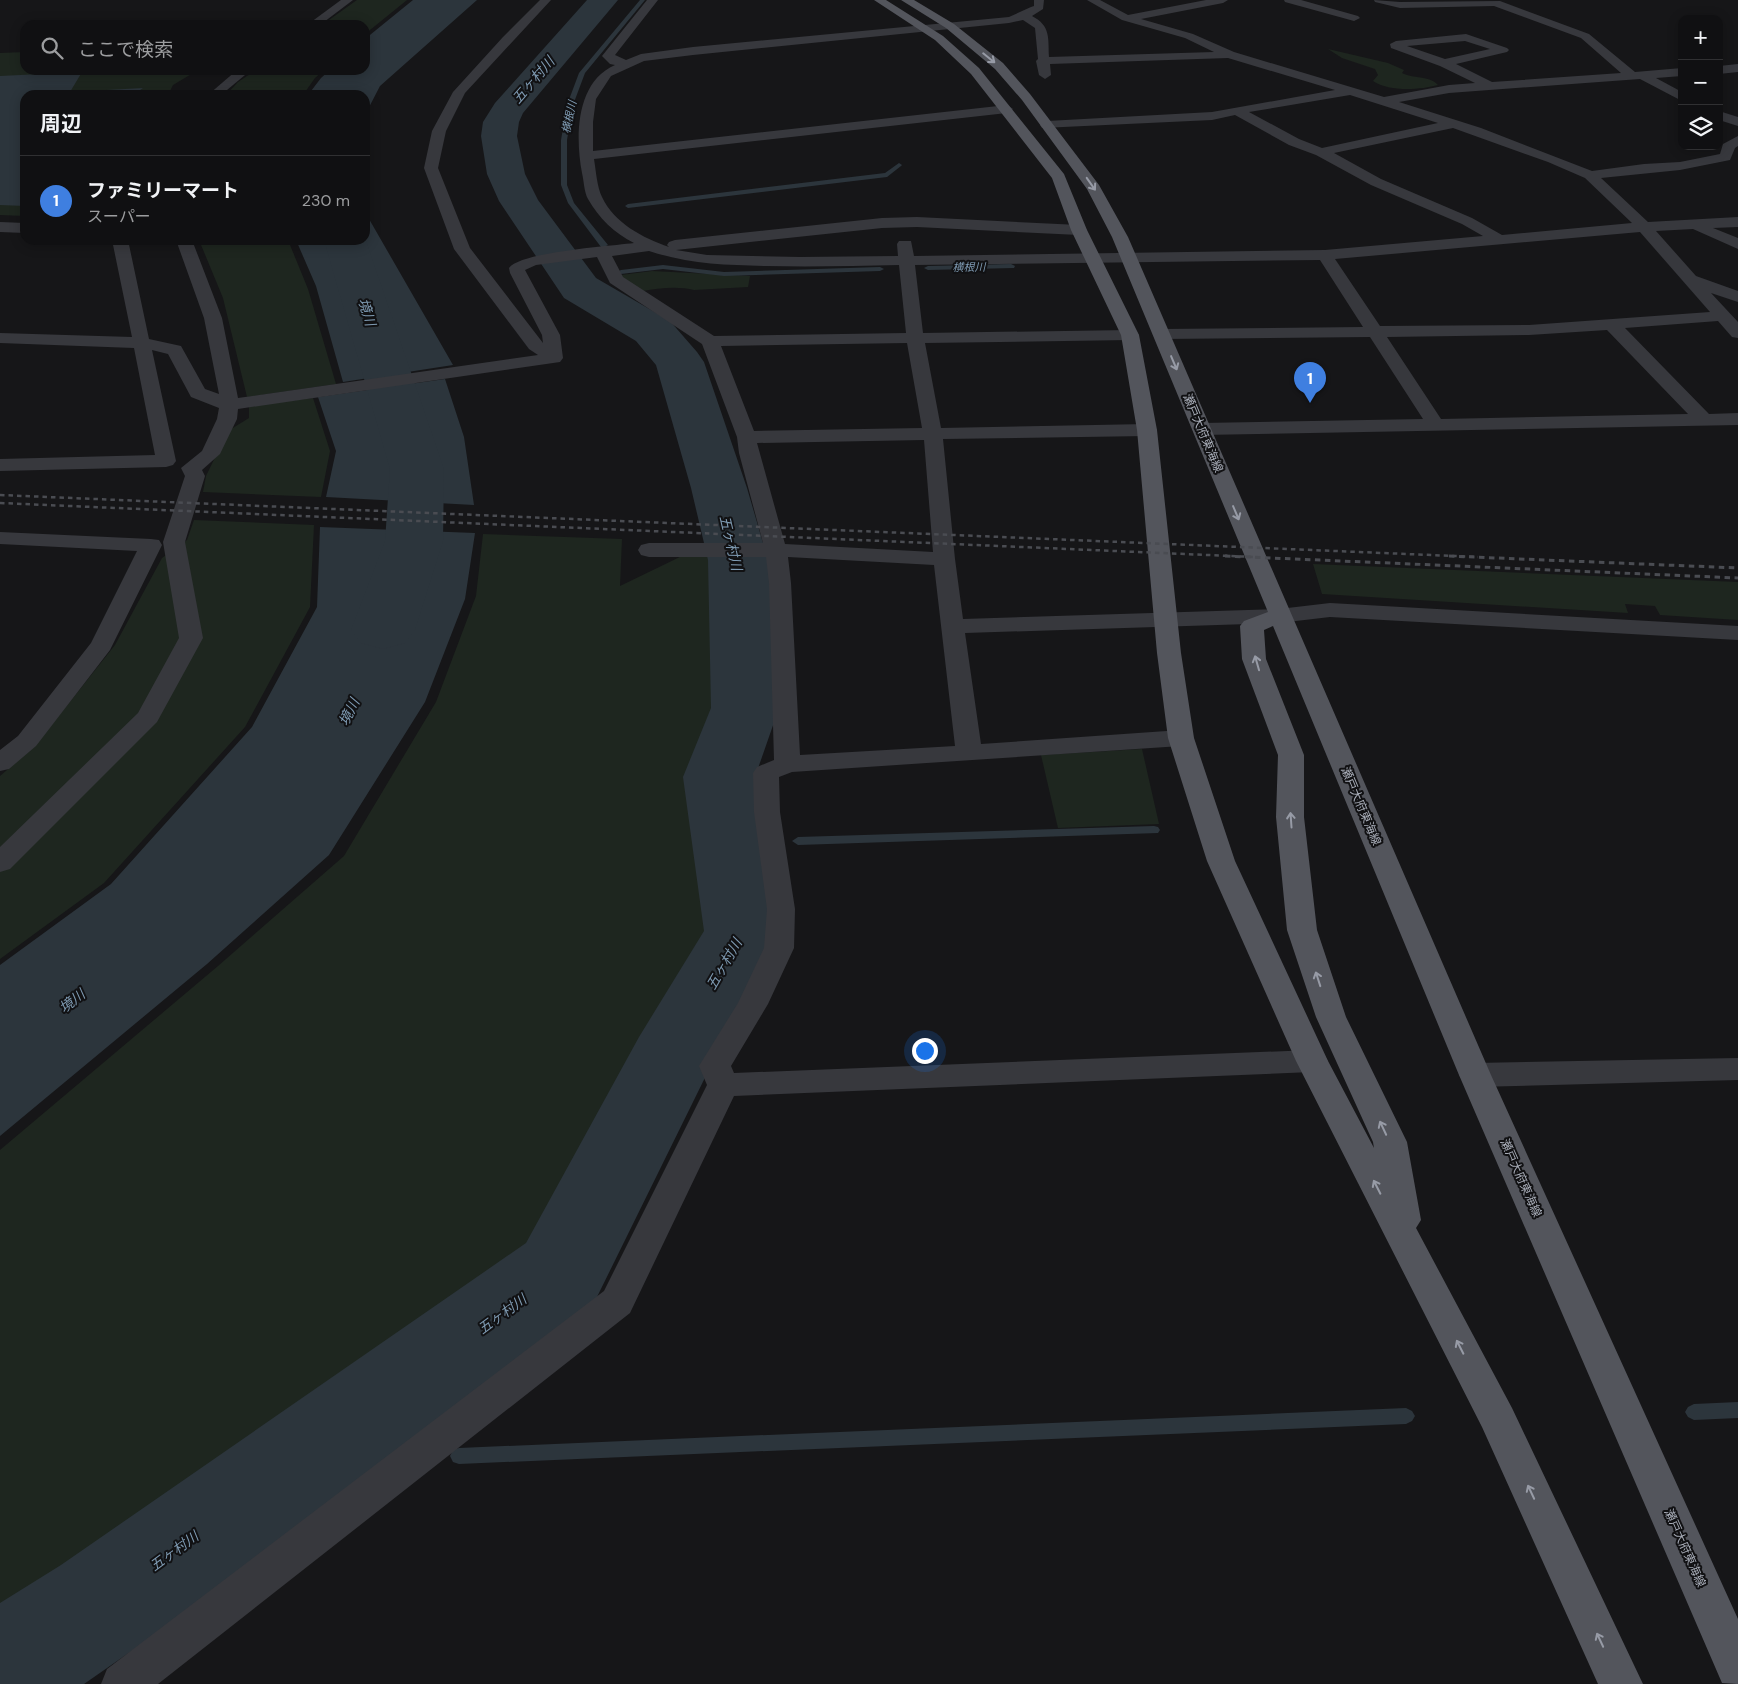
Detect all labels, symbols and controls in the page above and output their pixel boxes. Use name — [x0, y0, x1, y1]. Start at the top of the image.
map controls — [1678, 15, 1723, 150]
button: + — [1678, 15, 1723, 60]
search box — [20, 20, 370, 75]
icon: search — [38, 34, 66, 62]
text: ここで検索 — [78, 37, 173, 62]
water label: 五ヶ村川 — [508, 51, 559, 107]
one-way arrow — [982, 52, 995, 63]
button: − — [1678, 60, 1723, 105]
water label: 横根川 — [559, 98, 579, 135]
button: layers — [1678, 105, 1723, 150]
text: 周辺 — [40, 110, 82, 138]
one-way arrow — [1086, 177, 1096, 191]
text: ファミリーマート — [87, 178, 239, 203]
text: 1 — [53, 190, 59, 211]
text: 230 m — [302, 190, 350, 211]
text: スーパー — [87, 206, 151, 227]
water label: 横根川 — [952, 260, 987, 274]
water label: 境川 — [354, 296, 380, 330]
one-way arrow — [1169, 355, 1179, 370]
pin: 1 — [1294, 362, 1326, 403]
street label: 瀬戸大府東海線 — [1179, 391, 1227, 475]
one-way arrow — [1232, 505, 1242, 520]
water label: 五ヶ村川 — [716, 514, 747, 574]
one-way arrow — [1251, 656, 1261, 672]
water label: 境川 — [335, 694, 364, 729]
street label: 瀬戸大府東海線 — [1337, 764, 1385, 848]
one-way arrow — [1286, 812, 1295, 828]
water label: 五ヶ村川 — [702, 934, 747, 993]
one-way arrow — [1313, 971, 1323, 987]
water label: 境川 — [55, 984, 90, 1017]
your location — [912, 1038, 938, 1064]
one-way arrow — [1378, 1120, 1388, 1135]
street label: 瀬戸大府東海線 — [1497, 1136, 1545, 1220]
one-way arrow — [1372, 1180, 1381, 1195]
water label: 五ヶ村川 — [474, 1289, 532, 1338]
one-way arrow — [1455, 1339, 1465, 1354]
one-way arrow — [1526, 1485, 1536, 1500]
street label: 瀬戸大府東海線 — [1661, 1506, 1709, 1590]
water label: 五ヶ村川 — [146, 1526, 204, 1575]
one-way arrow — [1595, 1633, 1604, 1648]

